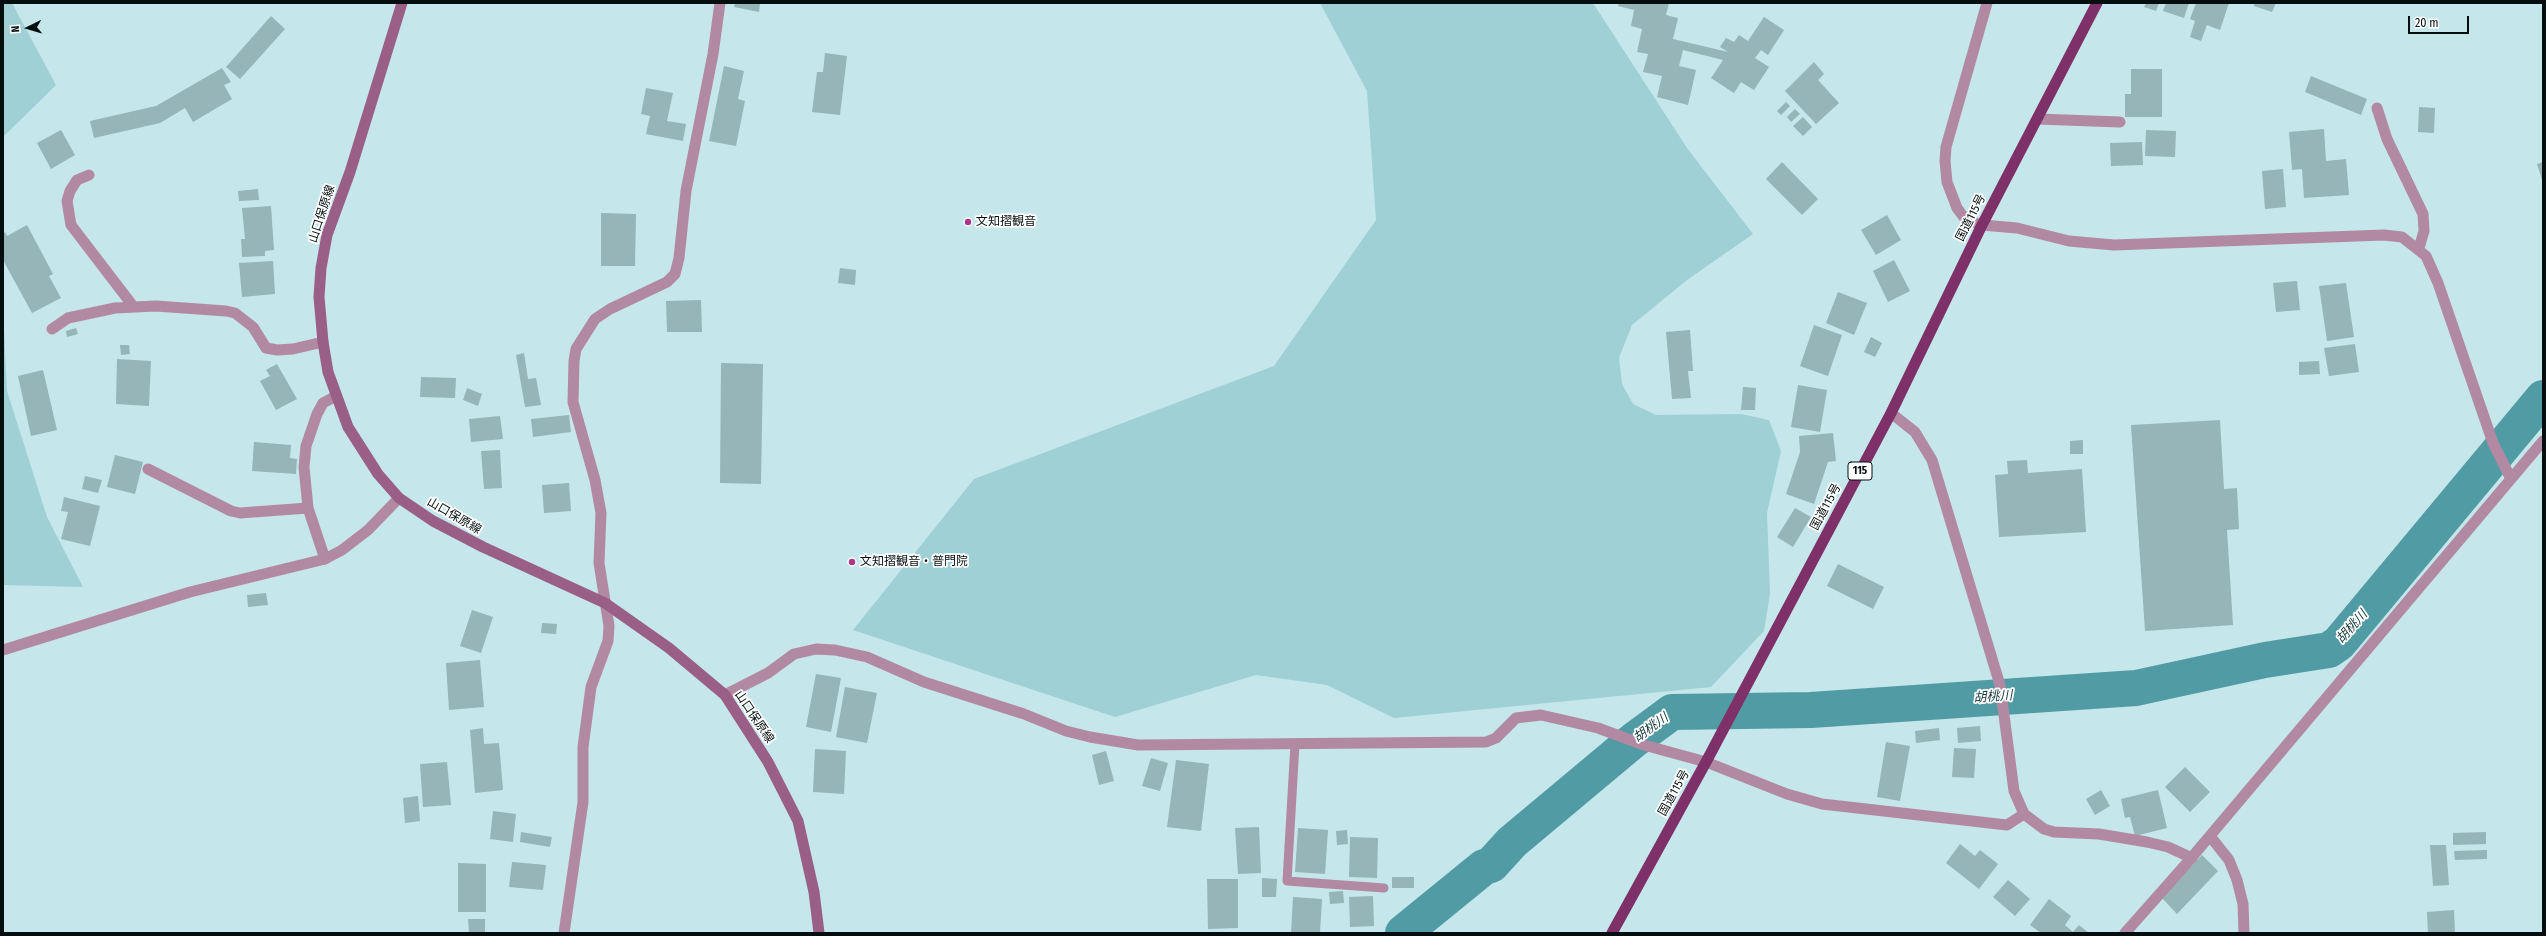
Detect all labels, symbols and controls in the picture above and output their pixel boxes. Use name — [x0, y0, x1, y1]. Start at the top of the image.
north arrow — [8, 8, 48, 48]
scale bar — [2410, 8, 2471, 34]
text: 20 m — [2415, 16, 2439, 30]
text: N — [9, 25, 22, 33]
street label: 山口保原線 — [306, 183, 338, 245]
street label: 国道115号 — [1953, 192, 1989, 244]
place label: 文知摺観音 — [976, 215, 1036, 229]
marker: 文知摺観音 — [963, 217, 973, 227]
road number: 115 — [1848, 462, 1872, 480]
street label: 国道115号 — [1808, 481, 1844, 533]
street label: 山口保原線 — [424, 495, 484, 537]
place label: 文知摺観音・普門院 — [860, 555, 968, 569]
marker: 文知摺観音・普門院 — [847, 557, 857, 567]
water label: 胡桃川 — [2333, 607, 2371, 647]
street label: 山口保原線 — [731, 688, 777, 746]
water label: 胡桃川 — [1973, 688, 2013, 706]
water label: 胡桃川 — [1631, 710, 1671, 746]
street label: 国道115号 — [1655, 767, 1693, 819]

